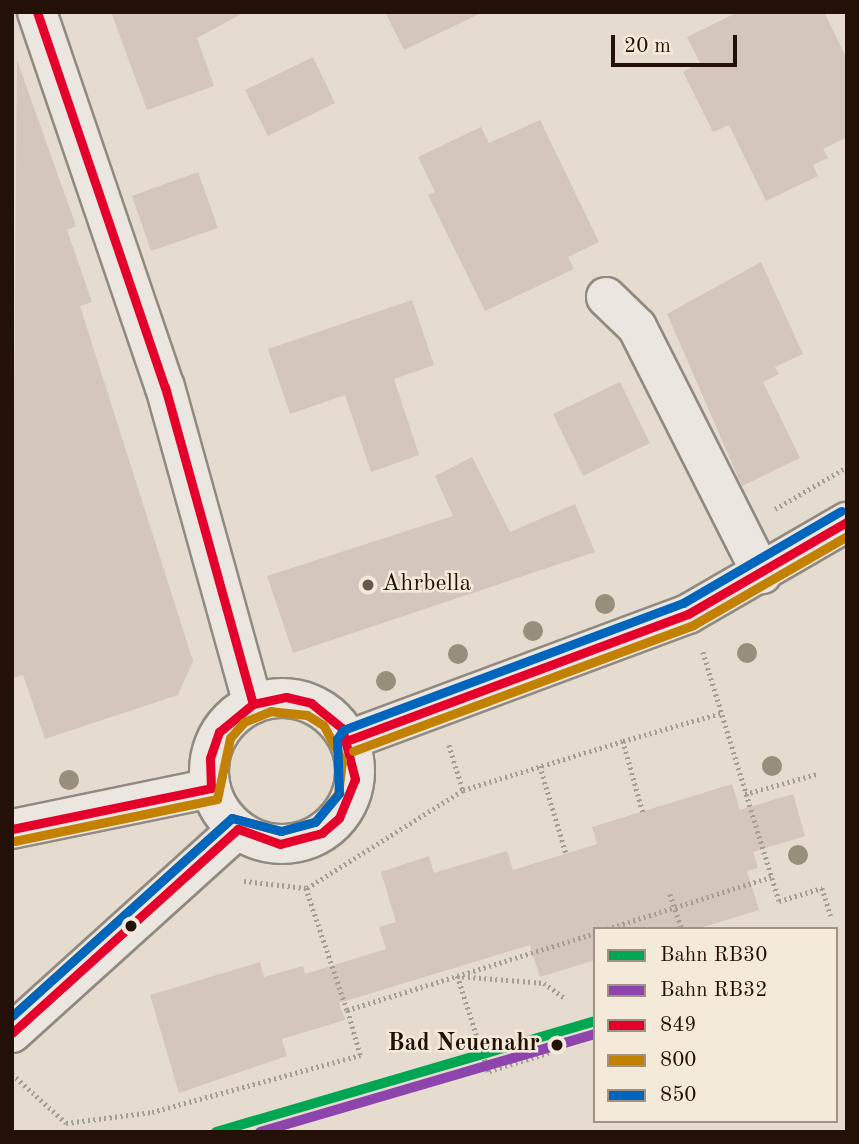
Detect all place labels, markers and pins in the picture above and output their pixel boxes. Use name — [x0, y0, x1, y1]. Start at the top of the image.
place label: Ahrbella — [382, 571, 471, 599]
marker: Ahrbella — [360, 577, 376, 593]
unlabelled marker — [124, 919, 138, 933]
place label: Bad Neuenahr — [388, 1031, 540, 1059]
marker: Bad Neuenahr — [546, 1034, 568, 1056]

